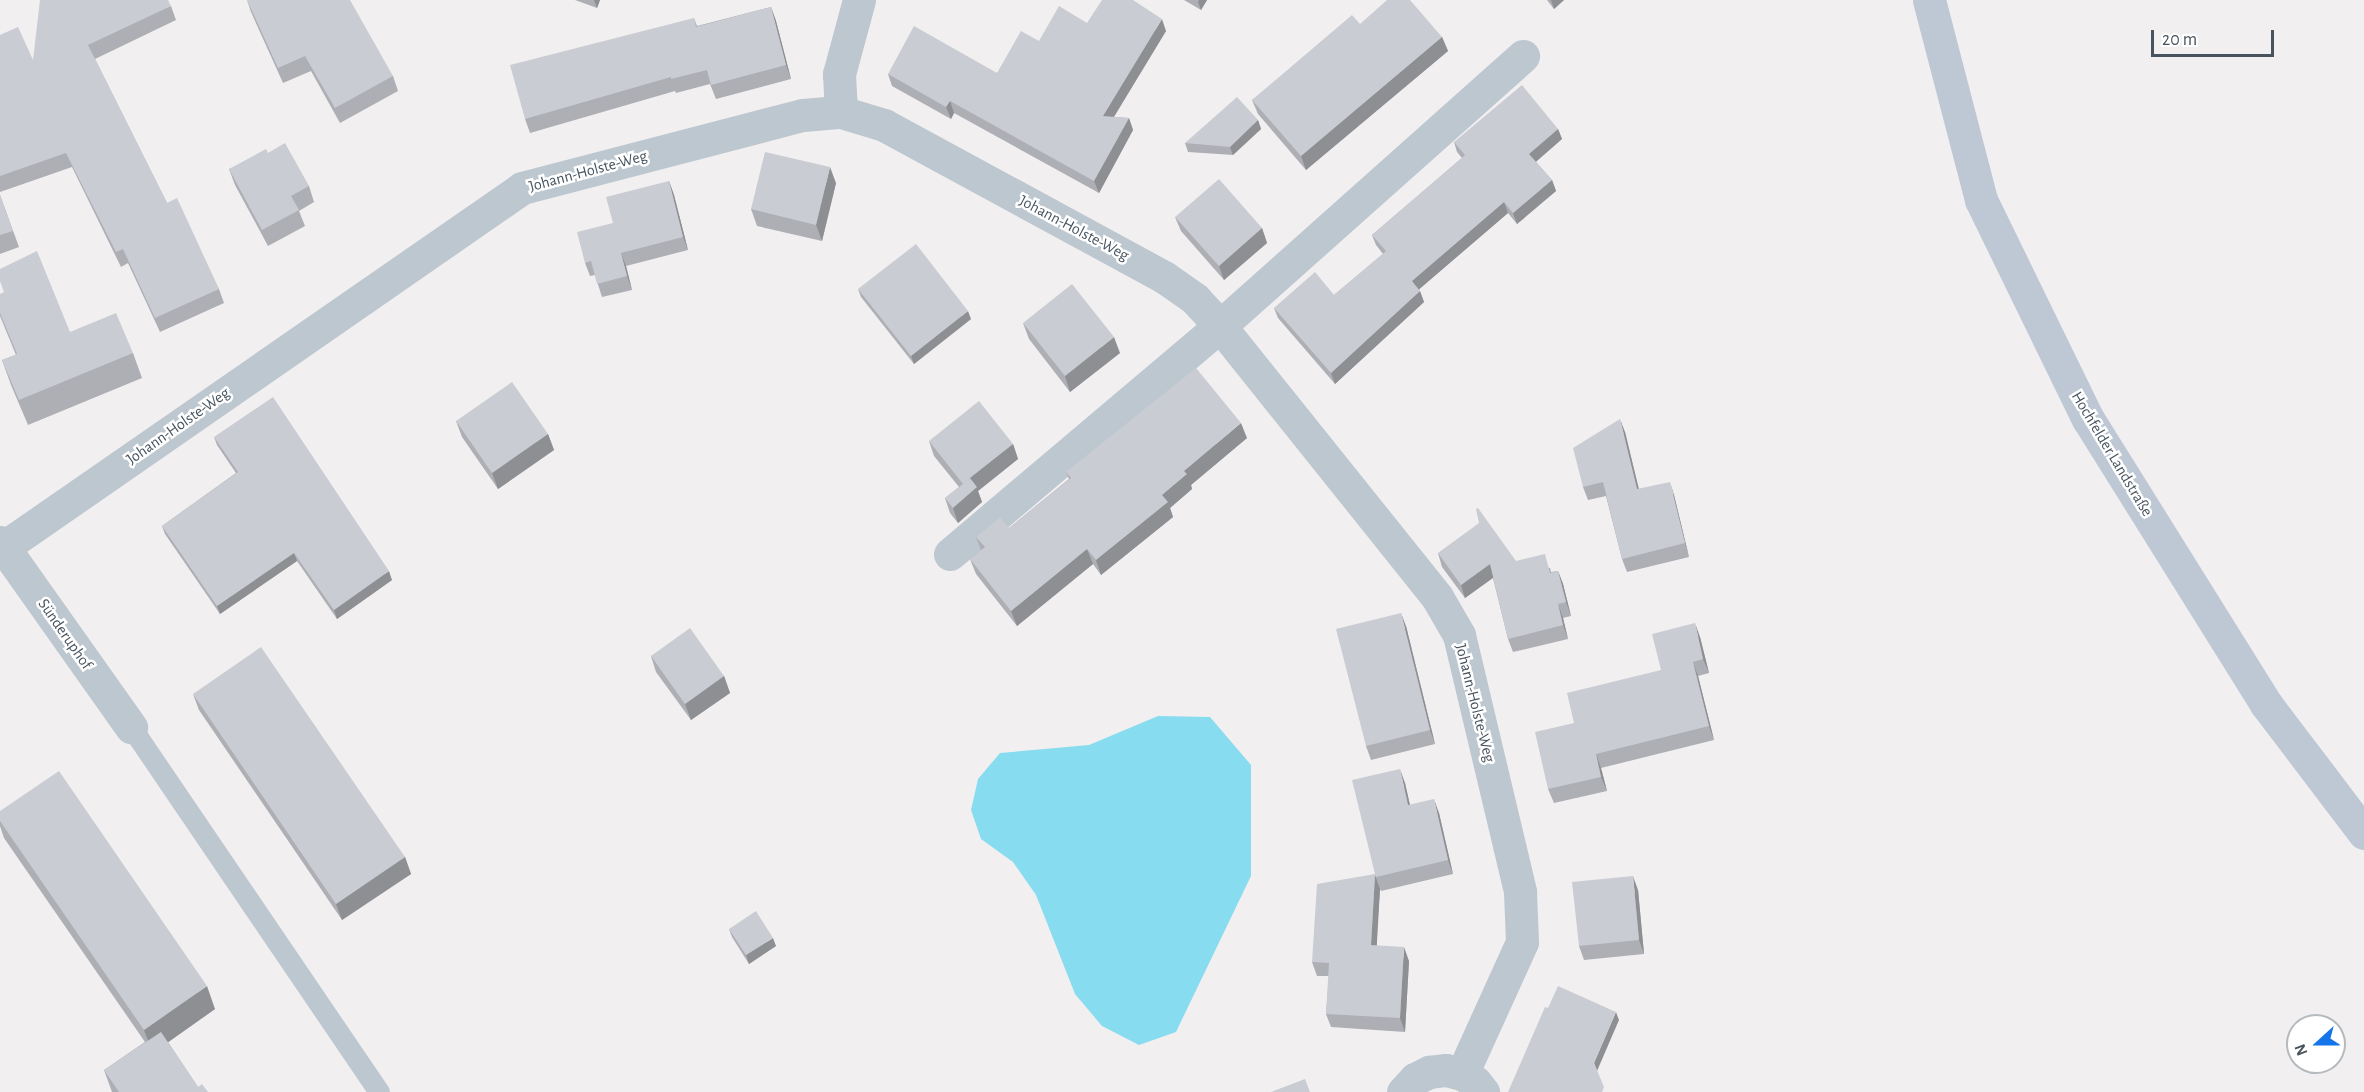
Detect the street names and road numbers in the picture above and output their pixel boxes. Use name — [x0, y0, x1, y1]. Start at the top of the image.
street label: Johann-Holste-Weg — [527, 146, 649, 196]
street label: Johann-Holste-Weg — [1016, 191, 1132, 265]
street label: Johann-Holste-Weg — [123, 383, 233, 469]
street label: Hochfelder Landstraße — [2067, 388, 2157, 520]
street label: Sünderuphof — [34, 595, 96, 673]
street label: Johann-Holste-Weg — [1451, 642, 1499, 764]

